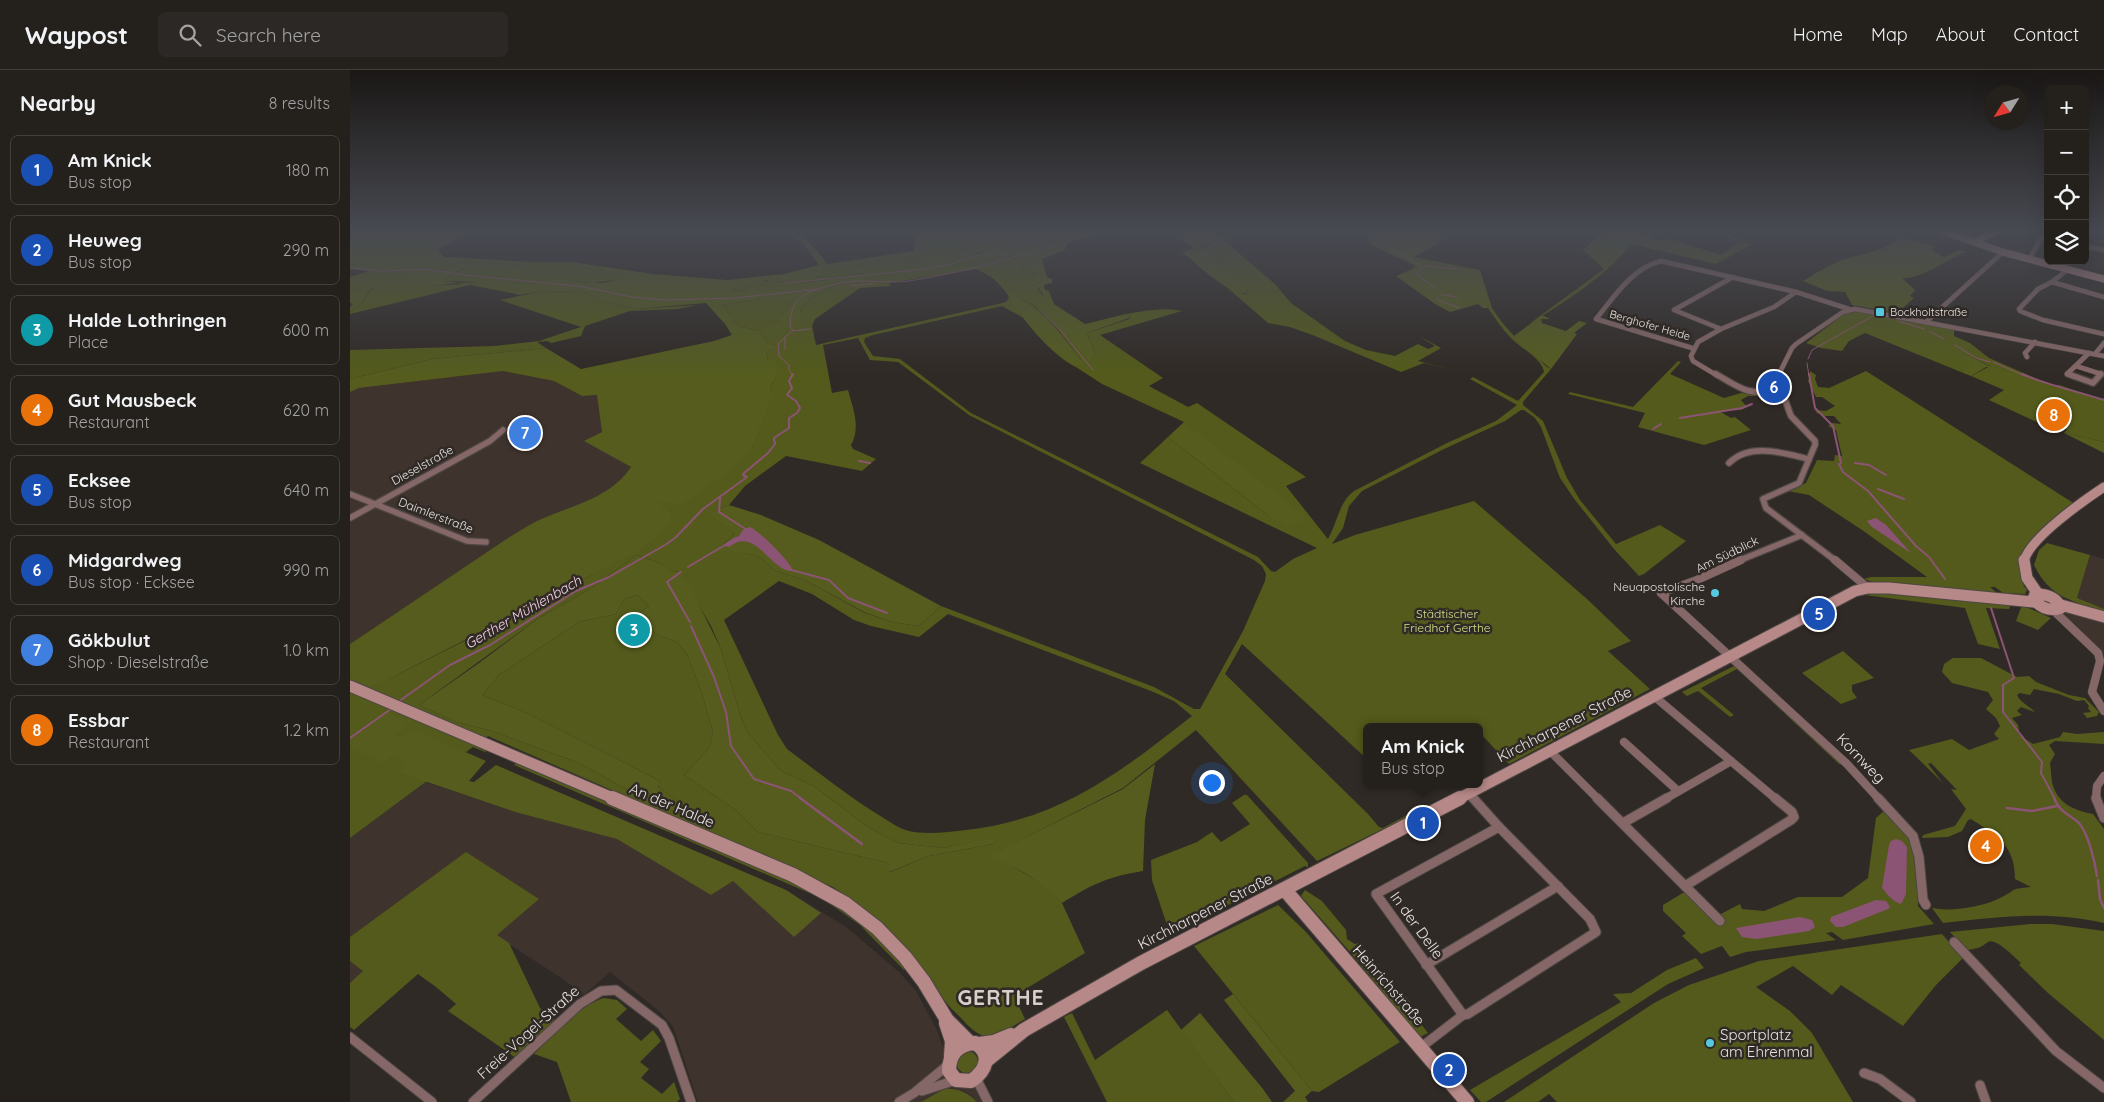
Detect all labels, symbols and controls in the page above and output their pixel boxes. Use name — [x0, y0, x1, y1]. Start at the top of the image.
search box — [158, 12, 508, 57]
text: Waypost — [25, 20, 128, 50]
icon: search — [176, 21, 204, 49]
text: Search here — [216, 23, 321, 47]
text: Home — [1793, 23, 1843, 46]
text: Map — [1871, 23, 1908, 46]
text: About — [1936, 23, 1986, 46]
text: Contact — [2014, 23, 2079, 46]
north arrow — [1984, 85, 2029, 130]
map controls — [2044, 85, 2089, 265]
button: + — [2044, 85, 2089, 130]
text: Nearby — [20, 90, 96, 116]
text: 8 results — [269, 93, 330, 113]
button: − — [2044, 130, 2089, 175]
text: Am Knick — [68, 148, 152, 172]
text: 1 — [34, 160, 40, 180]
text: 180 m — [286, 160, 329, 180]
text: Bus stop — [68, 172, 132, 192]
button: locate — [2044, 175, 2089, 220]
button: layers — [2044, 220, 2089, 265]
text: Heuweg — [68, 228, 142, 252]
text: 2 — [32, 240, 42, 260]
text: 290 m — [283, 240, 329, 260]
text: Bus stop — [68, 252, 132, 272]
place label: Bockholtstraße — [1890, 305, 1967, 319]
marker: Bockholtstraße — [1874, 306, 1886, 318]
street label: Berghofer Heide — [1608, 307, 1692, 343]
text: Halde Lothringen — [68, 308, 227, 332]
text: 3 — [33, 320, 41, 340]
text: 600 m — [282, 320, 329, 340]
text: Place — [68, 332, 108, 352]
pin: 6 — [1758, 368, 1790, 406]
text: Gut Mausbeck — [68, 388, 197, 412]
pin: 8 — [2038, 396, 2070, 434]
text: 4 — [32, 400, 42, 420]
text: 620 m — [283, 400, 329, 420]
text: Restaurant — [68, 412, 150, 432]
pin: 7 — [509, 414, 541, 452]
street label: Dieselstraße — [388, 442, 456, 488]
text: Ecksee — [68, 468, 131, 492]
text: 5 — [32, 480, 42, 500]
text: 640 m — [283, 480, 329, 500]
text: Bus stop — [68, 492, 132, 512]
street label: Daimlerstraße — [396, 494, 476, 536]
street label: Am Südblick — [1693, 532, 1761, 576]
text: Midgardweg — [68, 548, 182, 572]
text: 6 — [33, 560, 41, 580]
text: 990 m — [283, 560, 329, 580]
water label: Gerther Mühlenbach — [462, 571, 585, 653]
text: Bus stop · Ecksee — [68, 572, 195, 592]
place label: Neuapostolische Kirche — [1613, 579, 1705, 608]
marker: Neuapostolische Kirche — [1709, 587, 1721, 599]
pin: 5 — [1803, 595, 1835, 633]
park label: Städtischer Friedhof Gerthe — [1404, 606, 1491, 635]
pin: 3 — [618, 611, 650, 649]
text: Gökbulut — [68, 628, 151, 652]
text: 7 — [33, 640, 41, 660]
text: 1.0 km — [283, 640, 329, 660]
text: Shop · Dieselstraße — [68, 652, 209, 672]
street label: Kirchharpener Straße — [1493, 682, 1635, 766]
text: Essbar — [68, 708, 129, 732]
text: 8 — [33, 720, 41, 740]
text: 1.2 km — [284, 720, 329, 740]
popup — [1363, 723, 1483, 788]
street label: Kornweg — [1833, 729, 1889, 787]
text: Restaurant — [68, 732, 150, 752]
text: Am Knick — [1381, 734, 1465, 758]
text: Bus stop — [1381, 758, 1445, 778]
your location — [1199, 770, 1225, 796]
street label: An der Halde — [627, 779, 717, 831]
pin: 1 — [1407, 804, 1439, 842]
pin: 4 — [1970, 827, 2002, 865]
street label: Kirchharpener Straße — [1134, 869, 1276, 953]
street label: In der Delle — [1386, 888, 1448, 962]
street label: Heinrichstraße — [1349, 941, 1429, 1029]
street label: Freie-Vogel-Straße — [473, 981, 583, 1083]
district label: GERTHE — [958, 984, 1045, 1010]
place label: Sportplatz am Ehrenmal — [1720, 1025, 1813, 1061]
marker: Sportplatz am Ehrenmal — [1704, 1037, 1716, 1049]
pin: 2 — [1433, 1051, 1465, 1089]

